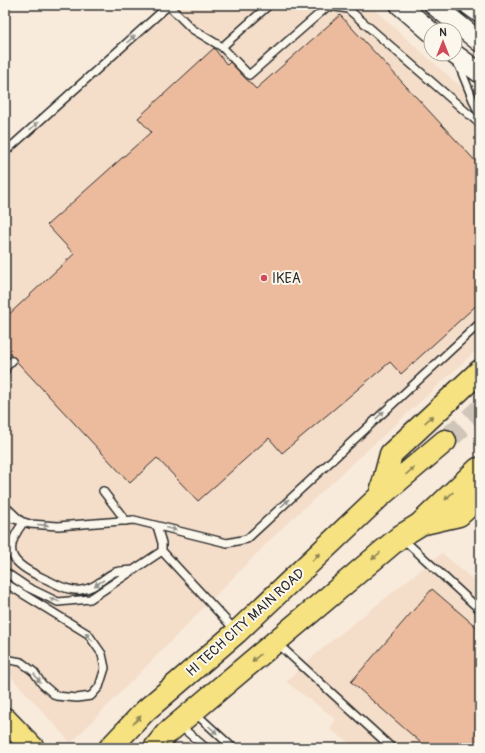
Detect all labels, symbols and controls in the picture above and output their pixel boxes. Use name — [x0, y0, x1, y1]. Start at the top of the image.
north arrow — [423, 22, 463, 62]
text: N — [439, 26, 447, 39]
one-way arrow — [125, 35, 136, 44]
one-way arrow — [29, 122, 39, 131]
place label: IKEA — [272, 270, 301, 287]
marker: IKEA — [259, 273, 269, 283]
one-way arrow — [375, 410, 385, 419]
one-way arrow — [424, 414, 434, 423]
one-way arrow — [405, 466, 416, 475]
one-way arrow — [444, 491, 454, 500]
one-way arrow — [280, 499, 290, 508]
one-way arrow — [37, 522, 49, 529]
one-way arrow — [165, 527, 177, 533]
one-way arrow — [311, 552, 321, 562]
one-way arrow — [371, 552, 382, 561]
street label: HI TECH CITY MAIN ROAD — [183, 565, 308, 680]
one-way arrow — [94, 579, 104, 587]
one-way arrow — [48, 596, 60, 602]
one-way arrow — [85, 632, 94, 642]
one-way arrow — [250, 654, 261, 663]
one-way arrow — [33, 672, 41, 683]
one-way arrow — [132, 715, 142, 725]
one-way arrow — [208, 725, 218, 734]

